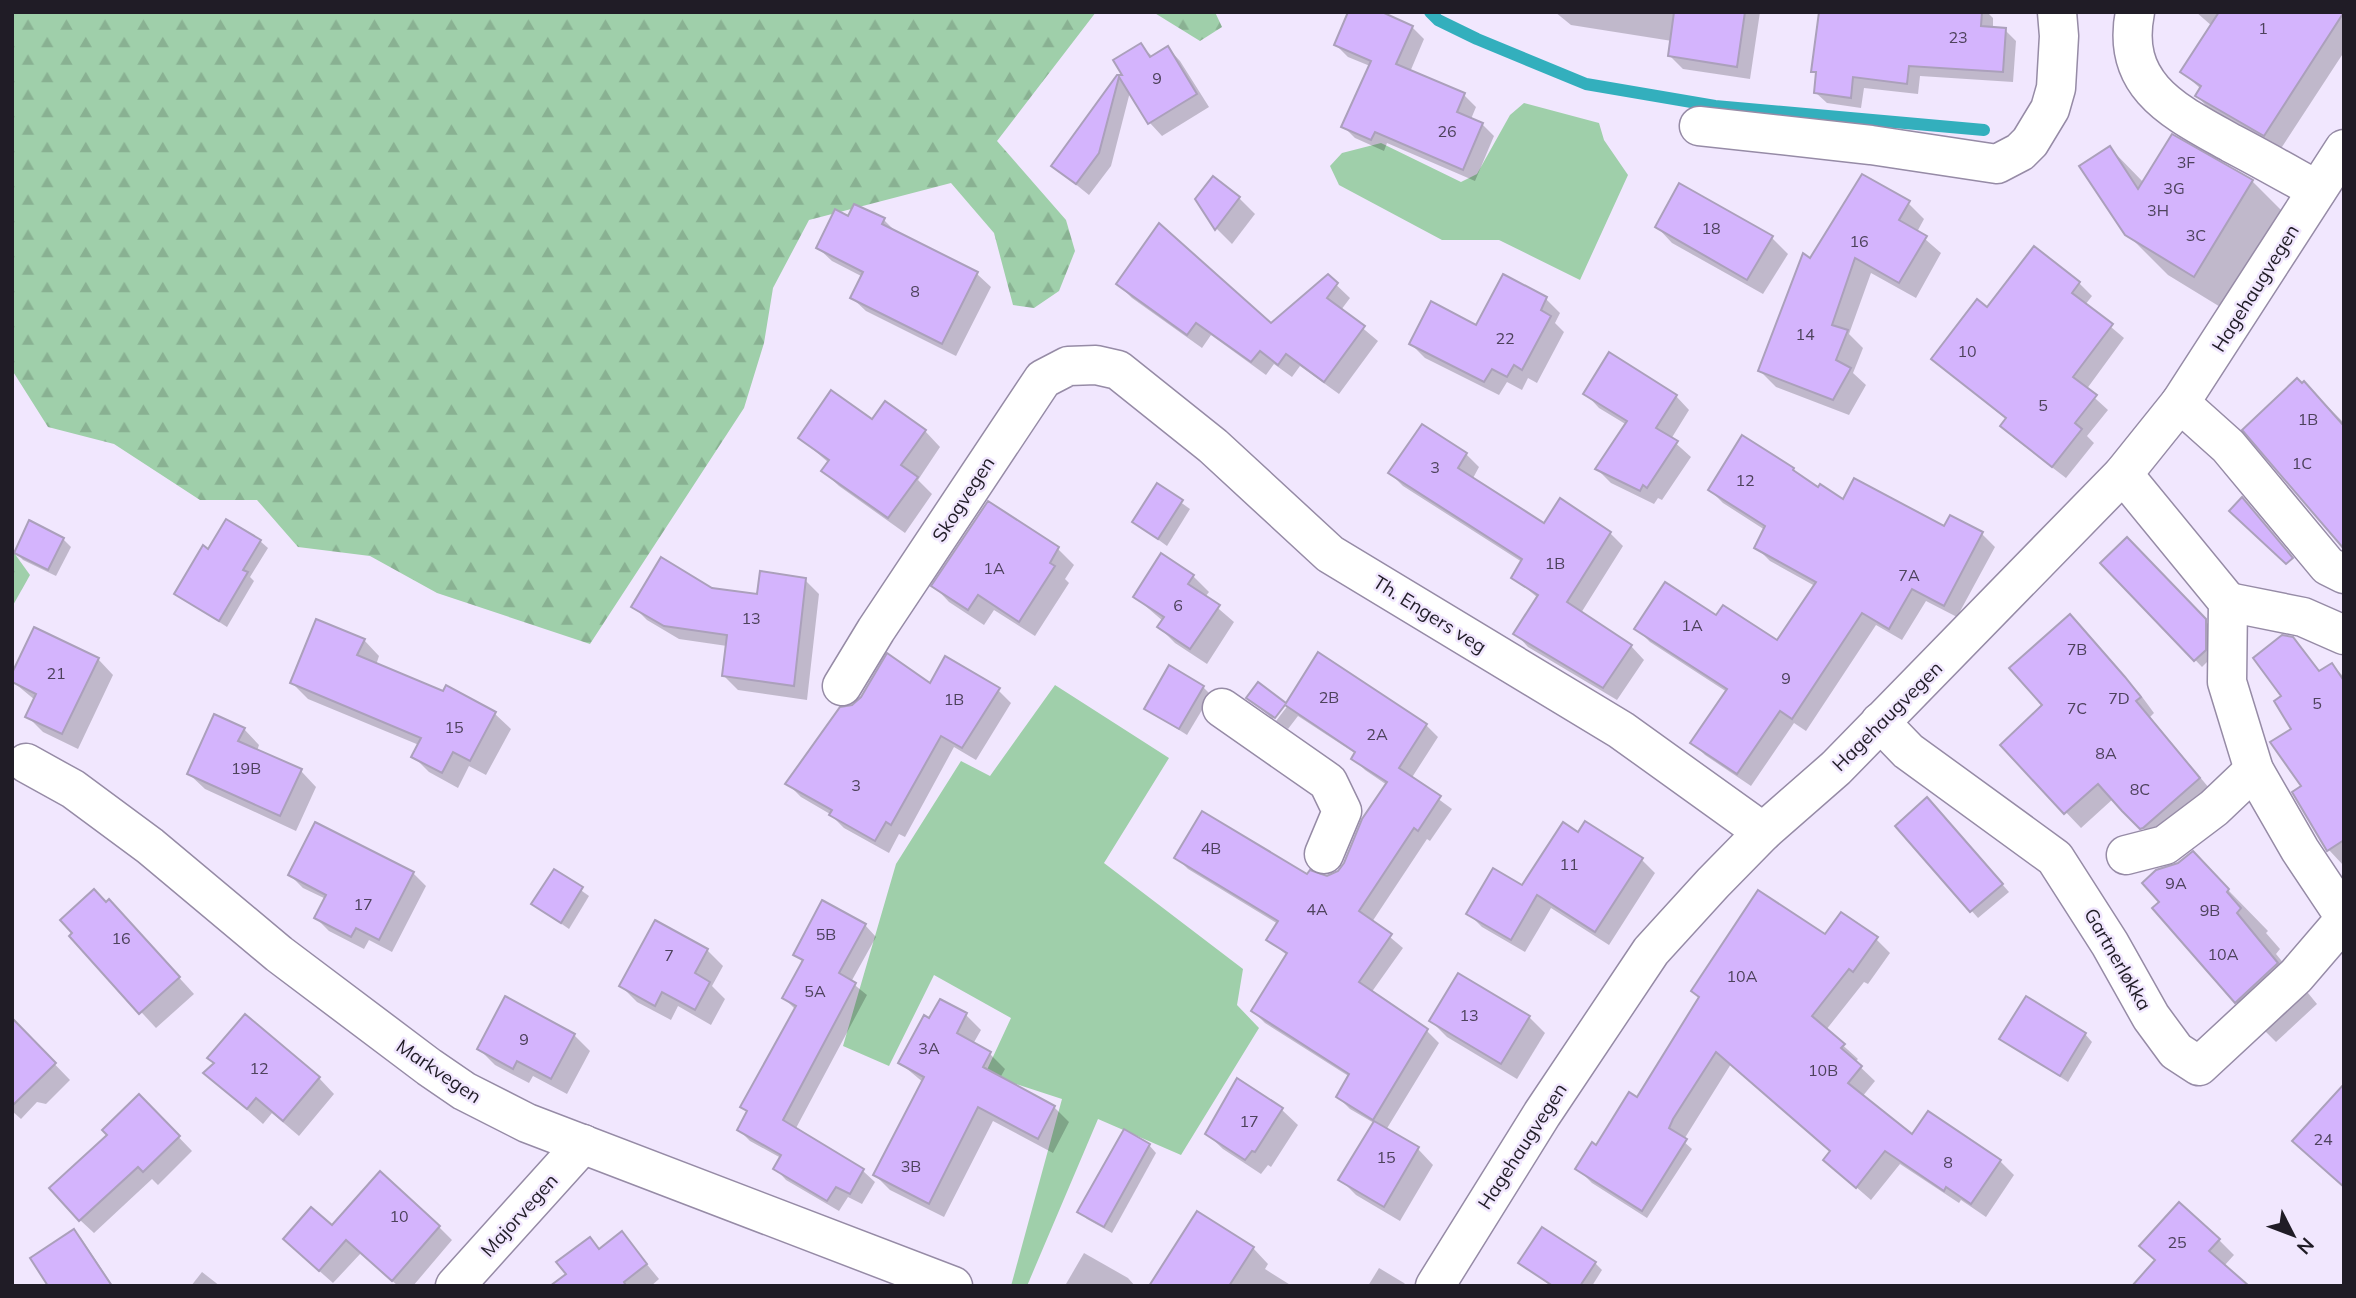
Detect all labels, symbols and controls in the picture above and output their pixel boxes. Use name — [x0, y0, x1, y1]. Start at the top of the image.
house number: 1 — [2258, 18, 2268, 38]
house number: 23 — [1948, 27, 1968, 47]
house number: 9 — [1152, 68, 1162, 88]
house number: 26 — [1437, 121, 1457, 141]
house number: 3F — [2177, 152, 2195, 172]
house number: 3G — [2163, 178, 2185, 198]
house number: 3H — [2147, 200, 2169, 220]
house number: 18 — [1701, 218, 1721, 238]
street label: Hagehaugvegen — [2206, 220, 2304, 356]
house number: 3C — [2186, 225, 2206, 245]
house number: 16 — [1849, 231, 1869, 251]
house number: 8 — [910, 281, 920, 301]
house number: 14 — [1795, 324, 1815, 344]
house number: 22 — [1495, 328, 1515, 348]
house number: 10 — [1957, 341, 1977, 361]
house number: 5 — [2038, 395, 2048, 415]
house number: 1B — [2298, 409, 2318, 429]
street label: Skogvegen — [927, 452, 999, 546]
house number: 1C — [2292, 453, 2312, 473]
house number: 3 — [1430, 457, 1440, 477]
house number: 12 — [1735, 470, 1755, 490]
house number: 1B — [1545, 553, 1565, 573]
house number: 1A — [983, 558, 1005, 578]
house number: 7A — [1898, 565, 1920, 585]
street label: Th. Engers veg — [1369, 570, 1491, 658]
house number: 6 — [1173, 595, 1183, 615]
house number: 13 — [741, 608, 761, 628]
house number: 1A — [1681, 615, 1703, 635]
house number: 7B — [2067, 639, 2087, 659]
street label: Hagehaugvegen — [1827, 656, 1947, 776]
house number: 21 — [46, 663, 66, 683]
house number: 9 — [1781, 668, 1791, 688]
house number: 2B — [1319, 687, 1339, 707]
house number: 7D — [2108, 688, 2130, 708]
house number: 1B — [944, 689, 964, 709]
house number: 5 — [2312, 693, 2322, 713]
house number: 7C — [2067, 698, 2087, 718]
house number: 15 — [444, 717, 464, 737]
house number: 2A — [1366, 724, 1388, 744]
house number: 8A — [2095, 743, 2117, 763]
house number: 19B — [231, 758, 261, 778]
house number: 3 — [851, 775, 861, 795]
house number: 8C — [2130, 779, 2150, 799]
house number: 4B — [1201, 838, 1221, 858]
house number: 11 — [1559, 854, 1579, 874]
house number: 9A — [2165, 873, 2187, 893]
house number: 17 — [353, 894, 373, 914]
house number: 4A — [1306, 899, 1328, 919]
house number: 9B — [2200, 900, 2220, 920]
street label: Gartnerløkka — [2079, 904, 2157, 1014]
house number: 5B — [816, 924, 836, 944]
house number: 16 — [111, 928, 131, 948]
house number: 10A — [2208, 944, 2239, 964]
house number: 7 — [664, 945, 674, 965]
house number: 10A — [1727, 966, 1758, 986]
house number: 5A — [804, 981, 826, 1001]
house number: 13 — [1459, 1005, 1479, 1025]
house number: 9 — [519, 1029, 529, 1049]
street label: Markvegen — [392, 1034, 486, 1108]
house number: 3A — [918, 1038, 940, 1058]
house number: 12 — [249, 1058, 269, 1078]
house number: 10B — [1808, 1060, 1838, 1080]
street label: Hagehaugvegen — [1472, 1078, 1572, 1214]
house number: 17 — [1239, 1111, 1259, 1131]
house number: 24 — [2313, 1129, 2333, 1149]
house number: 15 — [1376, 1147, 1396, 1167]
house number: 8 — [1943, 1152, 1953, 1172]
house number: 3B — [901, 1156, 921, 1176]
street label: Majorvegen — [475, 1168, 563, 1262]
north arrow — [2258, 1200, 2328, 1270]
house number: 10 — [389, 1206, 409, 1226]
house number: 25 — [2167, 1232, 2187, 1252]
text: N — [2292, 1233, 2319, 1260]

